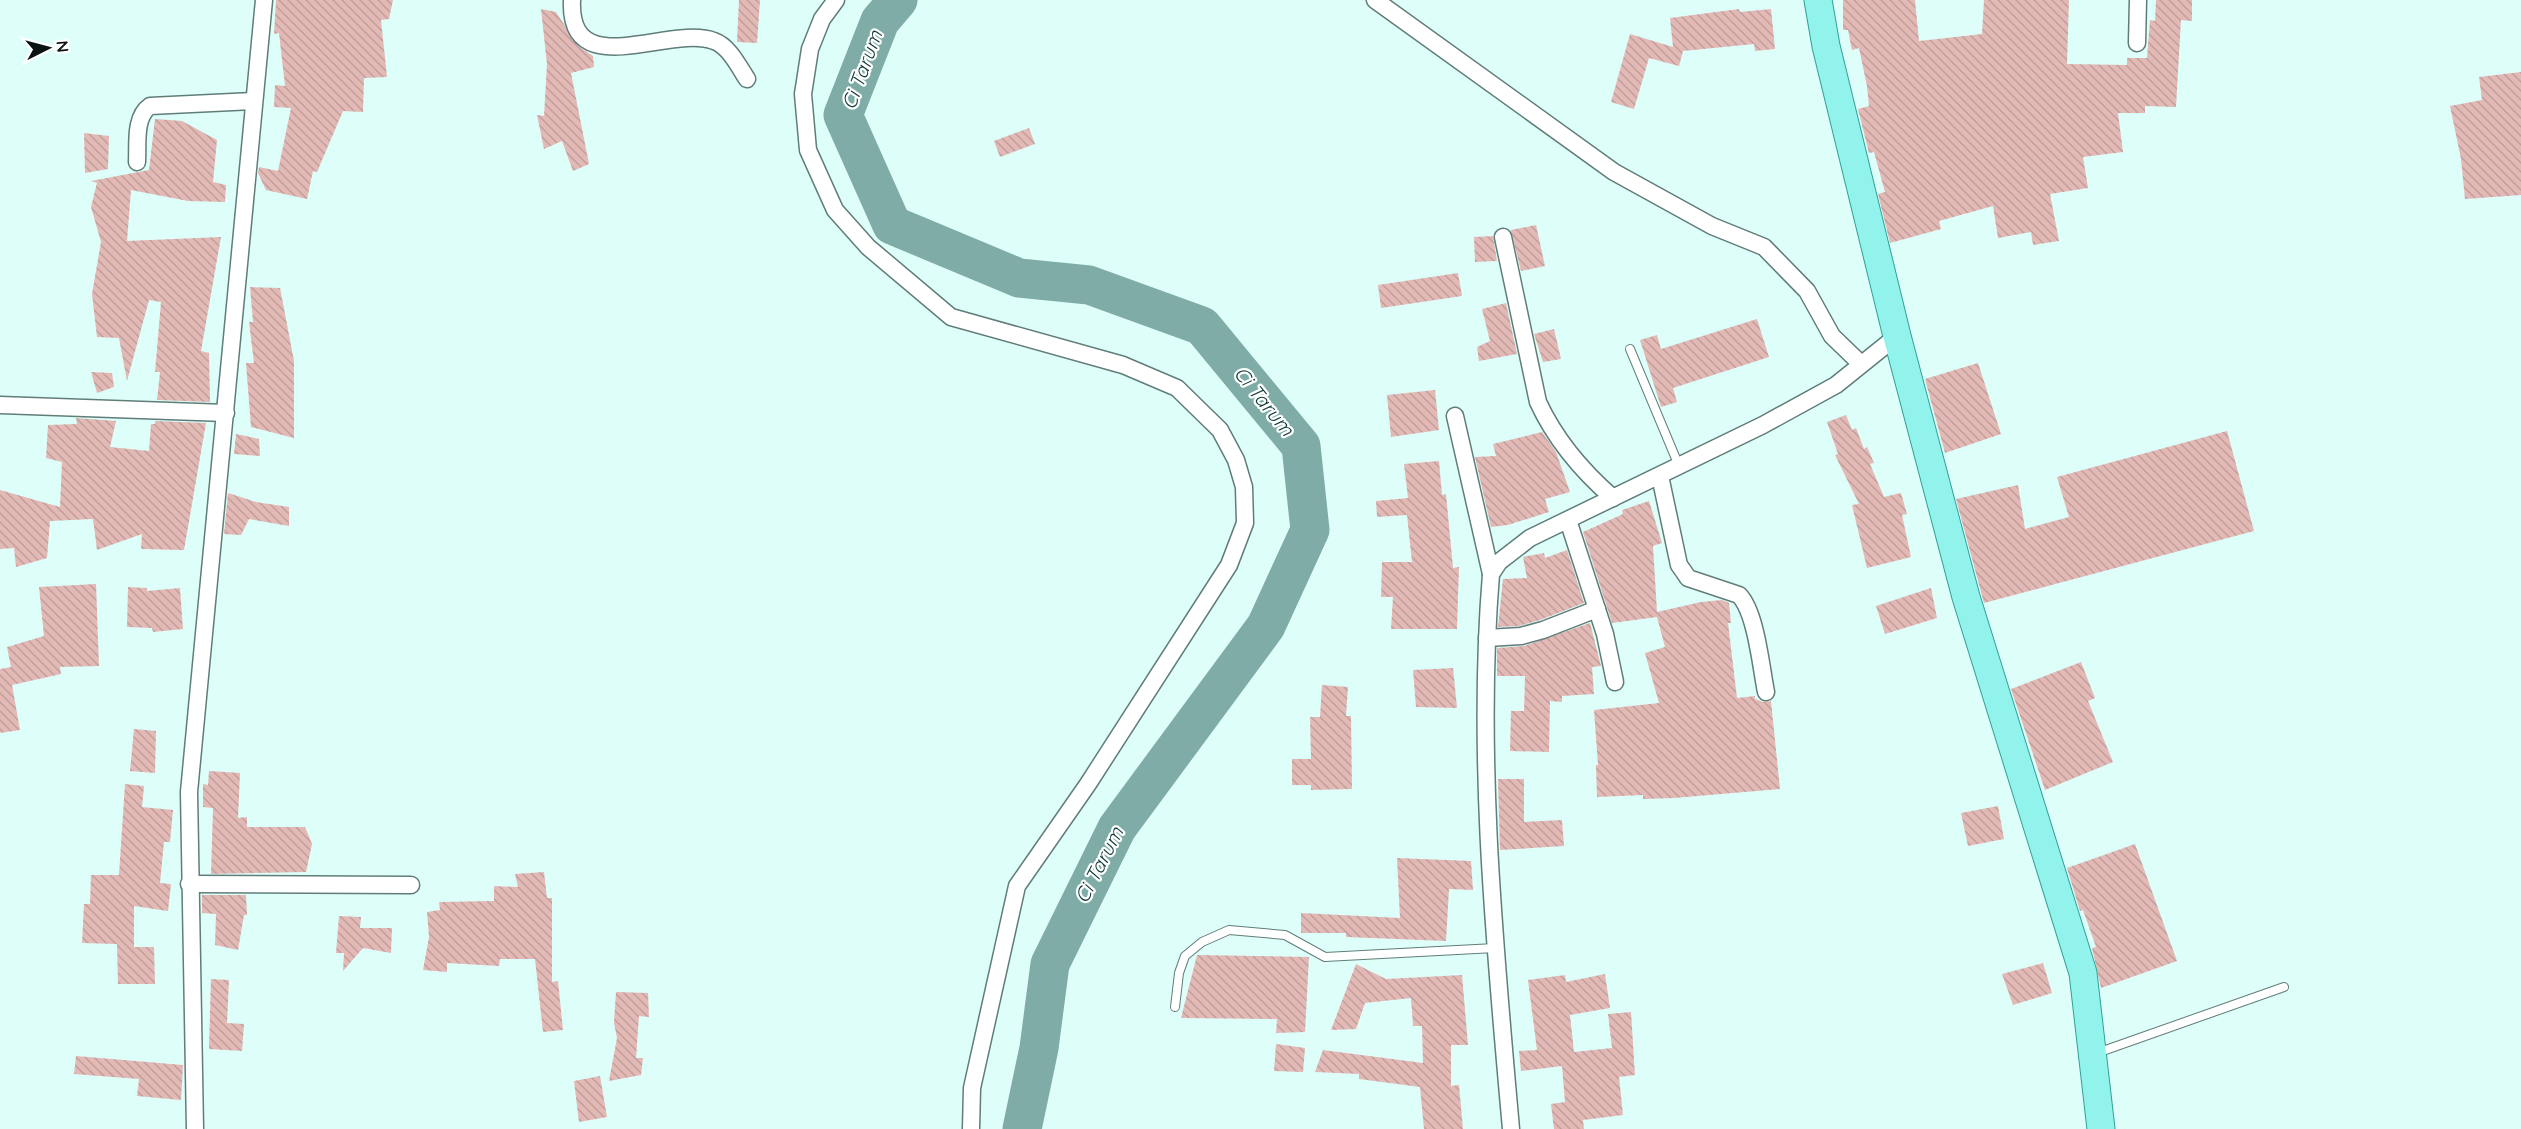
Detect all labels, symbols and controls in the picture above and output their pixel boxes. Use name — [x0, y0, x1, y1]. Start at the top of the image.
north arrow — [18, 18, 78, 78]
water label: Ci Tarum — [836, 26, 888, 113]
text: N — [52, 40, 73, 53]
water label: Ci Tarum — [1229, 361, 1300, 441]
water label: Ci Tarum — [1069, 822, 1129, 907]

